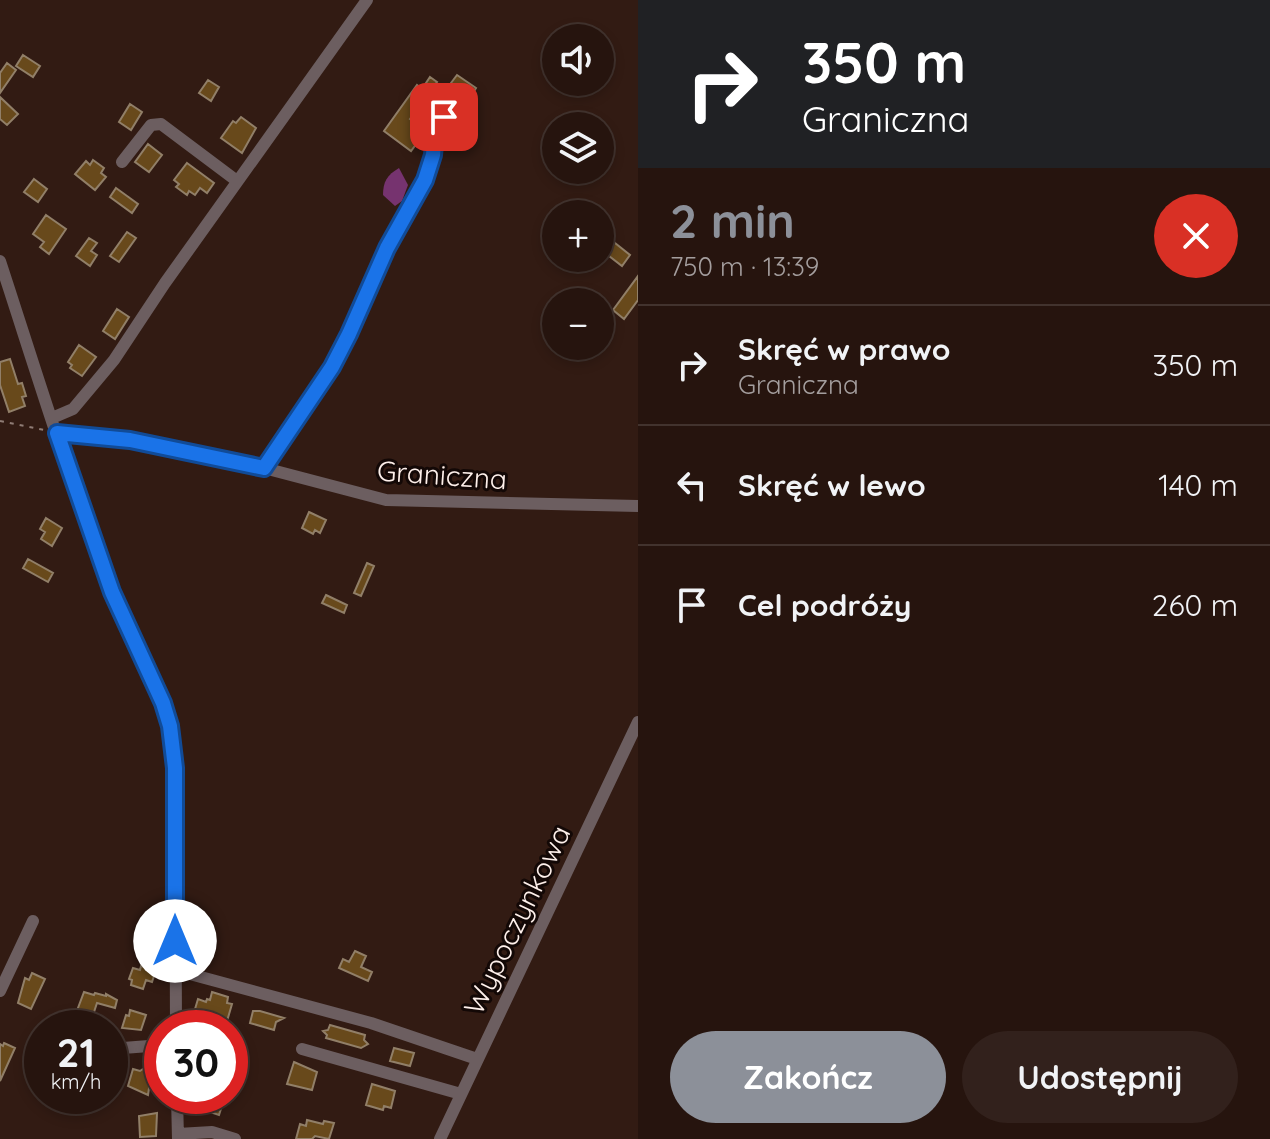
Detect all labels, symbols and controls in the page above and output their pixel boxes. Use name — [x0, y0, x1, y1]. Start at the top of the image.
map controls — [542, 24, 614, 360]
button: sound — [542, 24, 614, 96]
text: 350 m — [802, 27, 966, 97]
icon: right — [670, 32, 774, 136]
pin — [410, 83, 478, 151]
icon: arrive — [422, 95, 466, 139]
text: Graniczna — [802, 96, 969, 141]
button: layers — [542, 112, 614, 184]
text: 2 min — [670, 190, 795, 250]
button: close — [1154, 194, 1238, 278]
button: + — [542, 200, 614, 272]
text: 750 m · 13:39 — [670, 250, 819, 283]
button: − — [542, 288, 614, 360]
text: Skręć w prawo — [738, 330, 950, 368]
icon: right — [670, 343, 714, 387]
text: 350 m — [1153, 346, 1238, 384]
text: Graniczna — [738, 368, 859, 401]
street label: Graniczna — [376, 453, 508, 496]
icon: left — [670, 463, 714, 507]
text: Skręć w lewo — [738, 466, 926, 504]
text: 140 m — [1158, 466, 1238, 504]
icon: arrive — [670, 583, 714, 627]
text: Cel podróży — [738, 586, 911, 624]
text: 260 m — [1152, 586, 1238, 624]
street label: Wypoczynkowa — [456, 819, 577, 1020]
position arrow — [133, 899, 217, 983]
speed limit sign: 30 — [144, 1010, 248, 1114]
text: 21 — [57, 1027, 95, 1077]
button: Zakończ — [670, 1031, 946, 1123]
button: Udostępnij — [962, 1031, 1238, 1123]
text: km/h — [51, 1069, 101, 1094]

